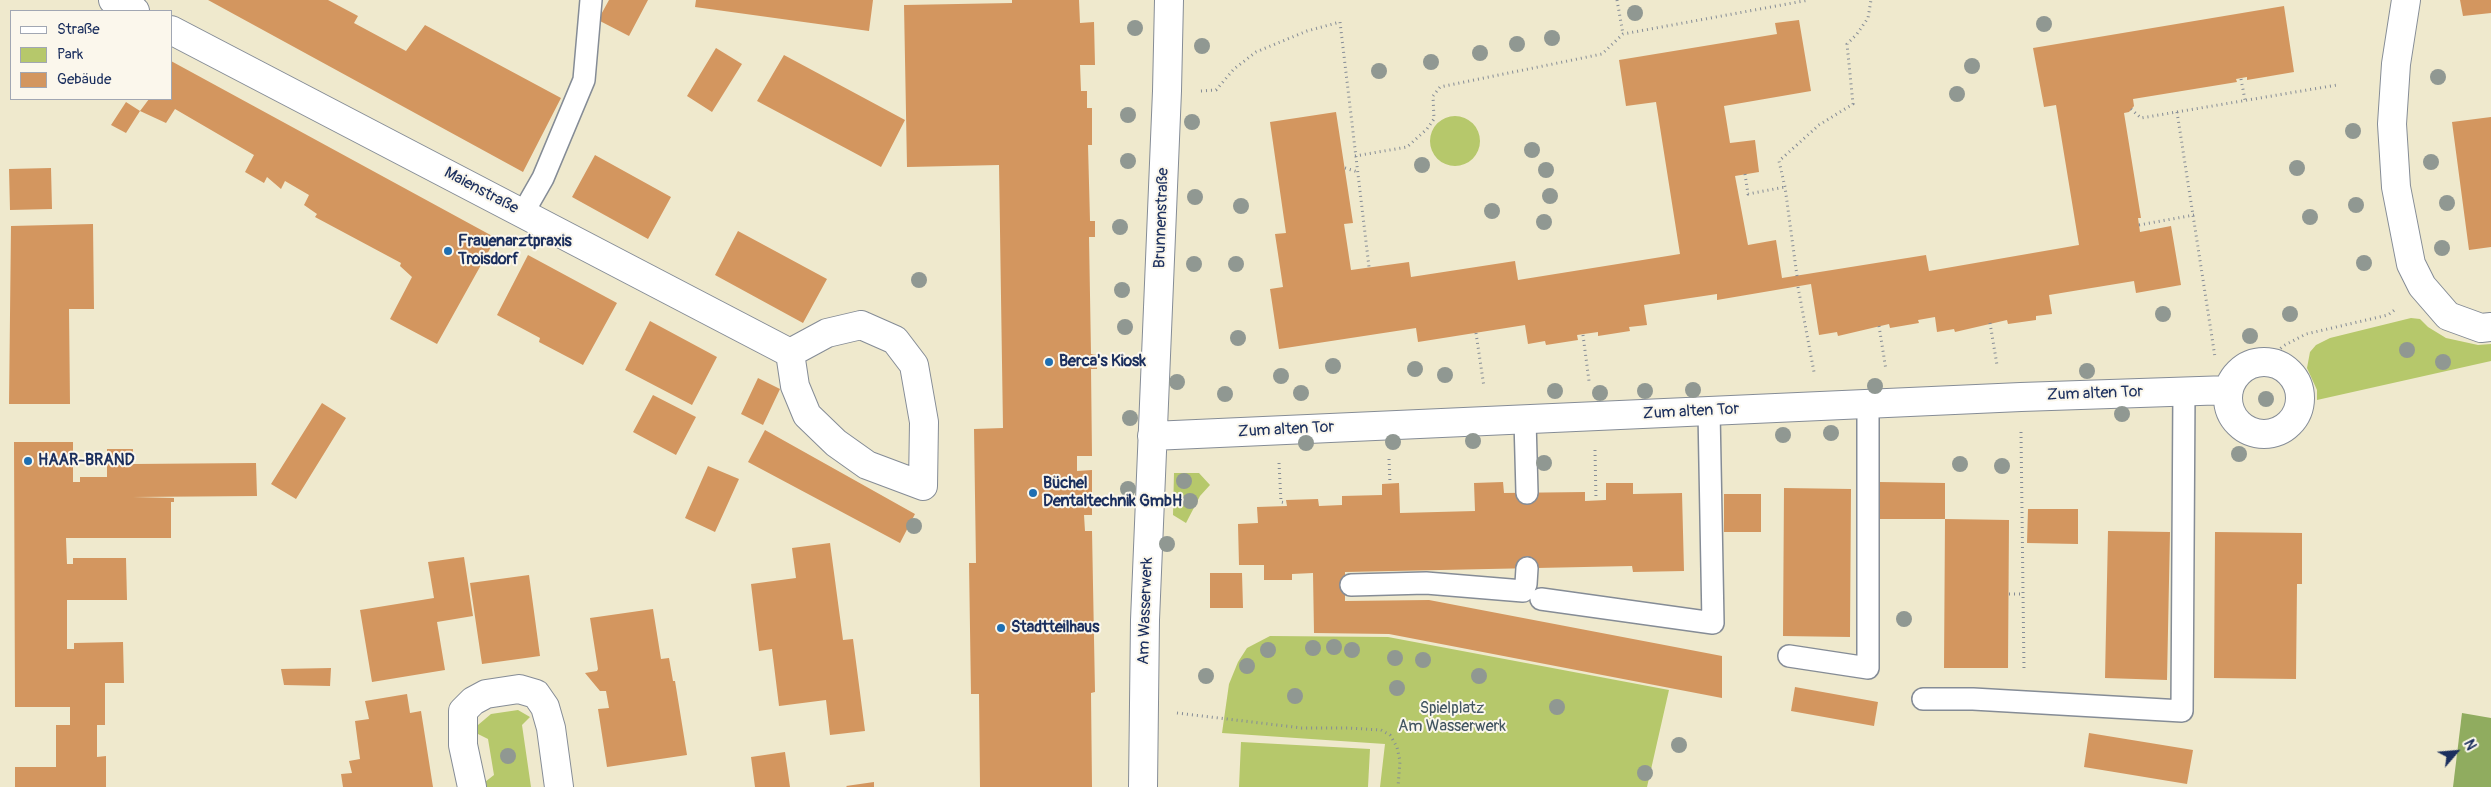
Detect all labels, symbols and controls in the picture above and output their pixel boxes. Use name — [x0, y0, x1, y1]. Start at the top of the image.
legend — [10, 10, 172, 100]
text: Straße — [57, 20, 100, 39]
text: Park — [57, 45, 83, 64]
text: Gebäude — [57, 70, 111, 89]
street label: Maienstraße — [441, 163, 521, 219]
street label: Brunnenstraße — [1151, 167, 1173, 269]
place label: Frauenarztpraxis Troisdorf — [458, 232, 572, 270]
marker: Frauenarztpraxis Troisdorf — [442, 245, 454, 257]
place label: Berca's Kiosk — [1059, 352, 1146, 372]
marker: Berca's Kiosk — [1043, 356, 1055, 368]
street label: Zum alten Tor — [2046, 383, 2144, 405]
street label: Zum alten Tor — [1642, 400, 1740, 424]
street label: Zum alten Tor — [1237, 418, 1335, 442]
place label: HAAR-BRAND — [38, 451, 135, 471]
marker: HAAR-BRAND — [22, 455, 34, 467]
place label: Büchel Dentaltechnik GmbH — [1043, 474, 1182, 512]
marker: Büchel Dentaltechnik GmbH — [1027, 487, 1039, 499]
street label: Am Wasserwerk — [1135, 557, 1157, 665]
place label: Stadtteilhaus — [1011, 618, 1099, 638]
marker: Stadtteilhaus — [995, 622, 1007, 634]
park label: Spielplatz Am Wasserwerk — [1398, 699, 1506, 737]
north arrow — [2431, 727, 2481, 777]
text: N — [2460, 737, 2480, 753]

